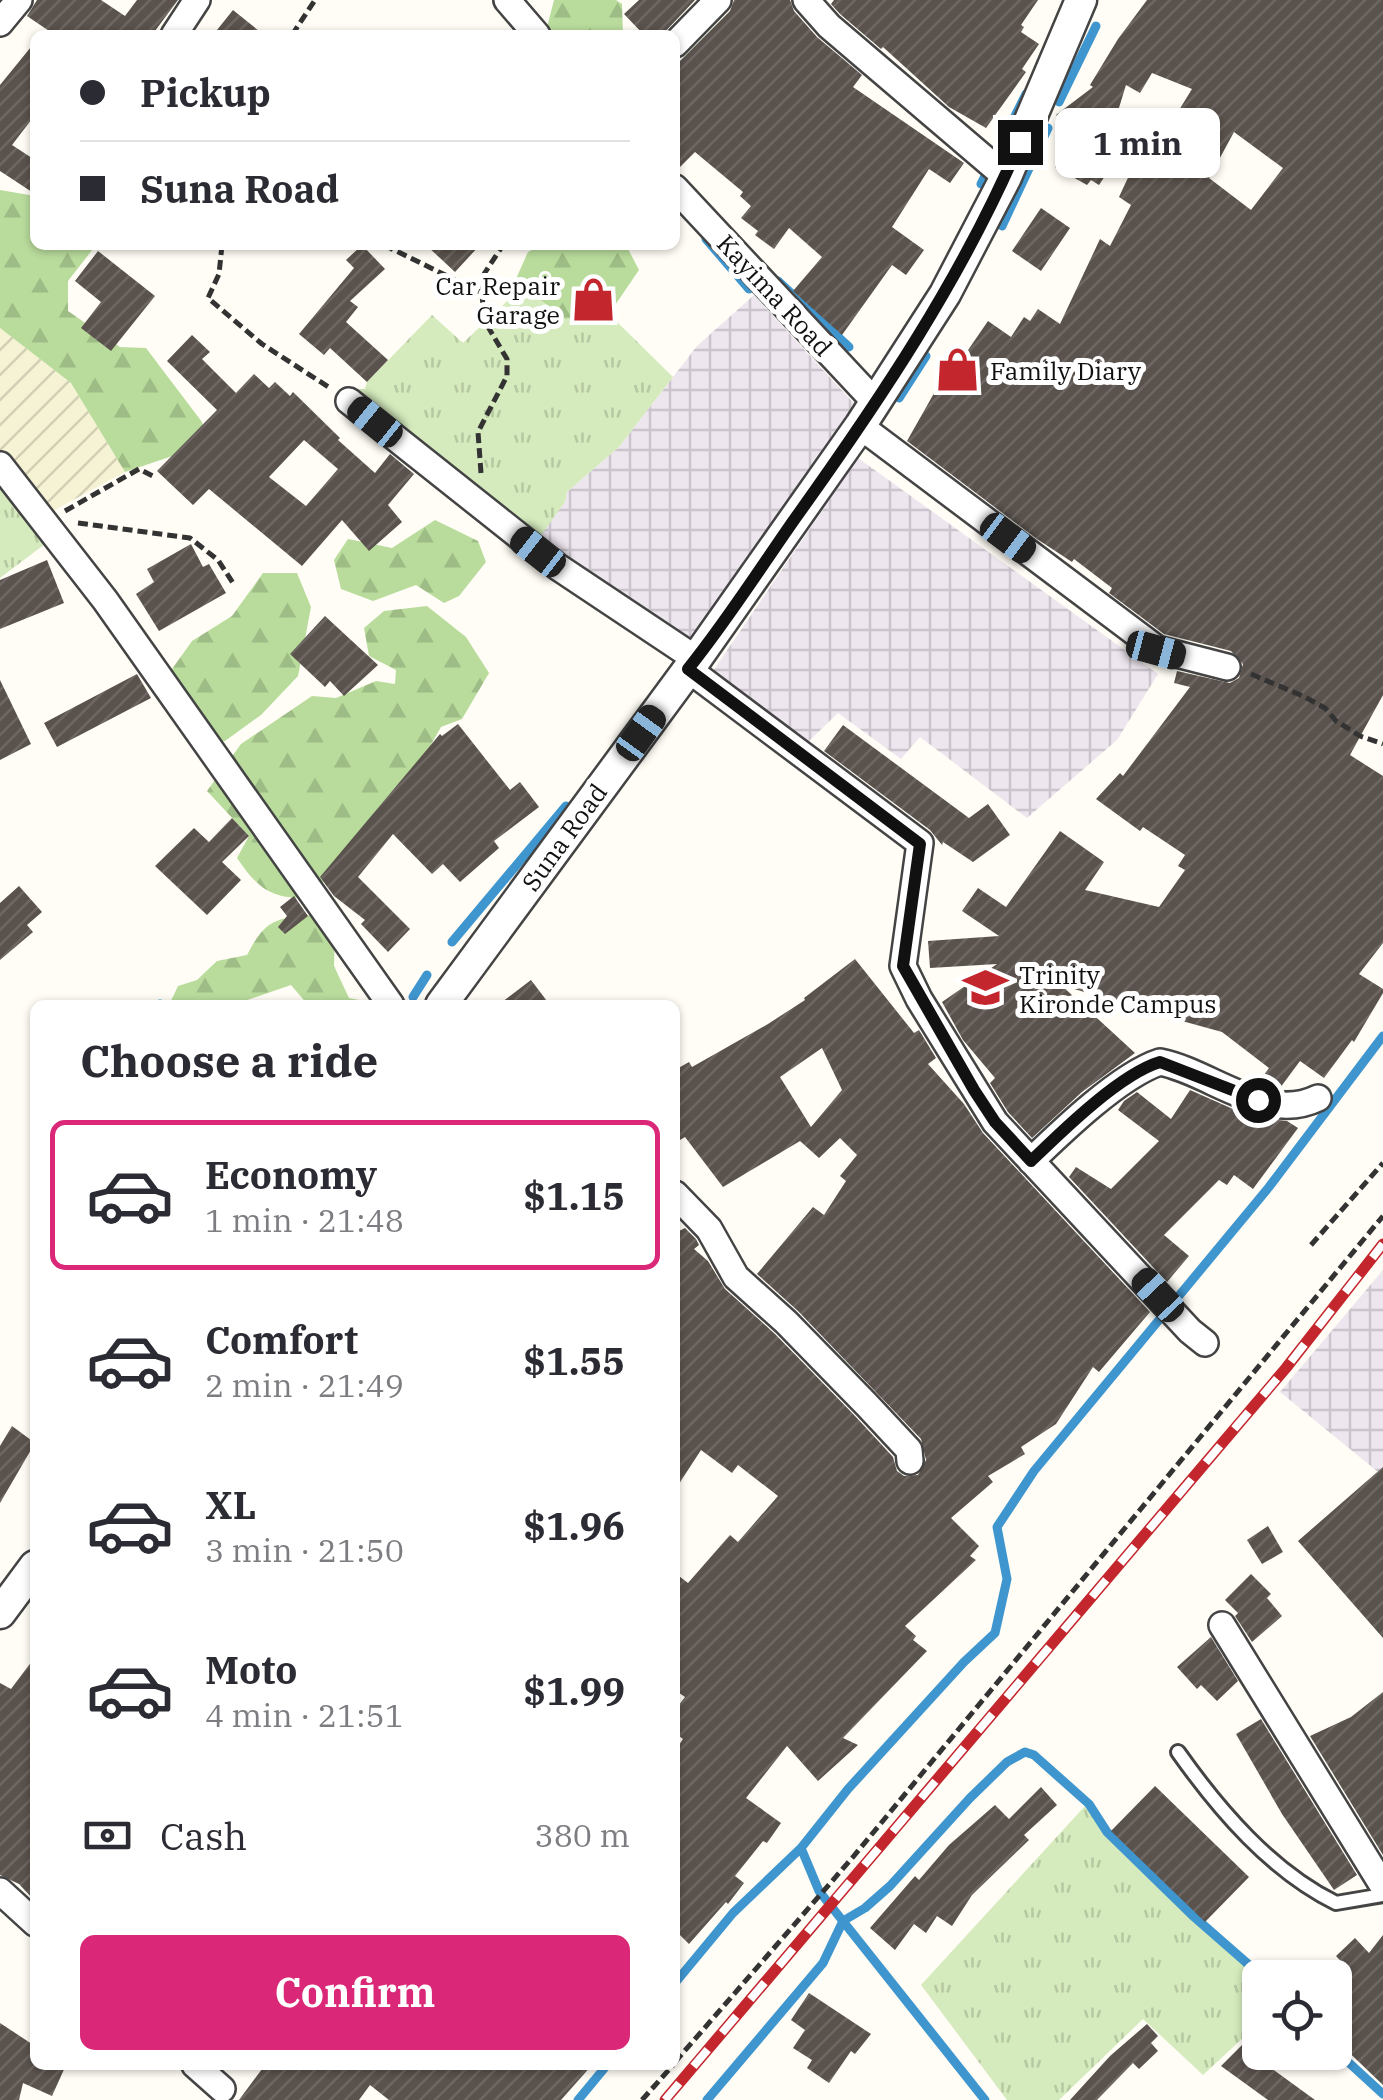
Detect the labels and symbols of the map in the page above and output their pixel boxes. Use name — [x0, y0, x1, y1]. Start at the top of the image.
callout: 1 min — [1055, 107, 1220, 177]
route end — [998, 120, 1043, 165]
street label: Kayima Road — [710, 227, 840, 363]
place label: Car Repair Garage — [435, 269, 560, 331]
shop icon: Car Repair Garage — [569, 275, 617, 323]
shop icon: Family Diary — [933, 346, 981, 394]
place label: Family Diary — [990, 354, 1142, 387]
car — [342, 391, 408, 453]
car — [975, 508, 1041, 568]
car — [505, 522, 571, 582]
car — [1123, 628, 1189, 672]
car — [611, 700, 671, 766]
street label: Suna Road — [514, 777, 614, 897]
place label: Trinity Kironde Campus — [1019, 958, 1217, 1020]
school or university icon: Trinity Kironde Campus — [962, 964, 1010, 1012]
route start — [1236, 1078, 1281, 1123]
car — [1127, 1263, 1189, 1327]

